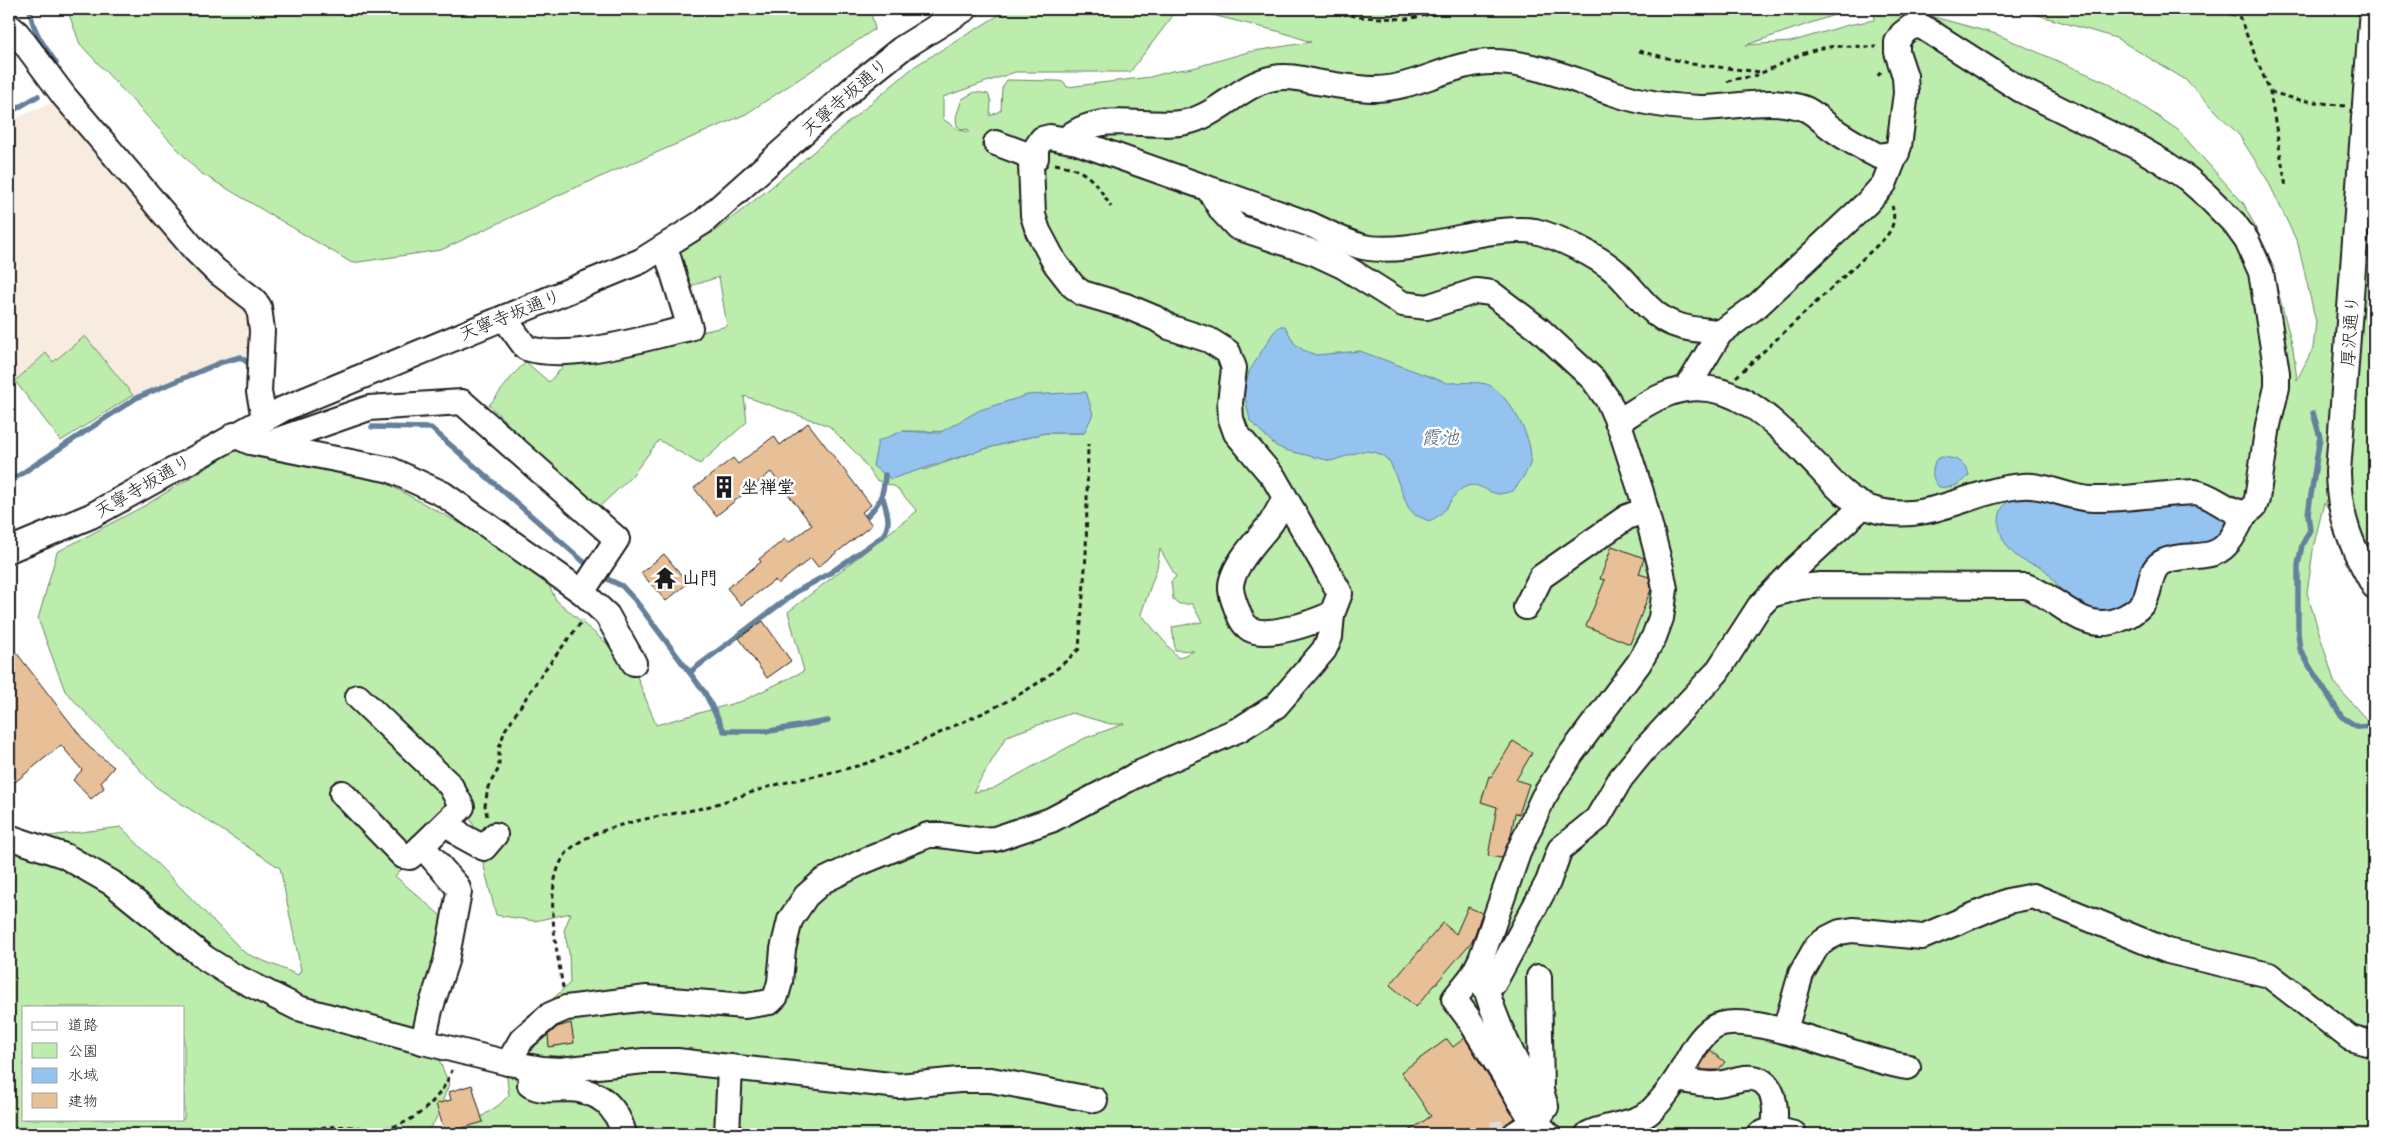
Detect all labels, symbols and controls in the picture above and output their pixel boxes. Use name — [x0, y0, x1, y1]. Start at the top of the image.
street label: 天寧寺坂通り — [797, 53, 896, 144]
street label: 天寧寺坂通り — [456, 285, 566, 349]
street label: 厚沢通り — [2337, 294, 2367, 368]
water label: 霞池 — [1421, 426, 1460, 453]
street label: 天寧寺坂通り — [91, 449, 197, 526]
building icon: 坐禅堂 — [711, 474, 737, 500]
place label: 坐禅堂 — [741, 476, 795, 502]
temple icon: 山門 — [652, 565, 678, 591]
place label: 山門 — [682, 567, 718, 593]
legend — [22, 1006, 185, 1120]
text: 道路 — [68, 1015, 98, 1037]
text: 公園 — [68, 1041, 98, 1063]
text: 水域 — [68, 1065, 98, 1087]
text: 建物 — [68, 1091, 98, 1113]

